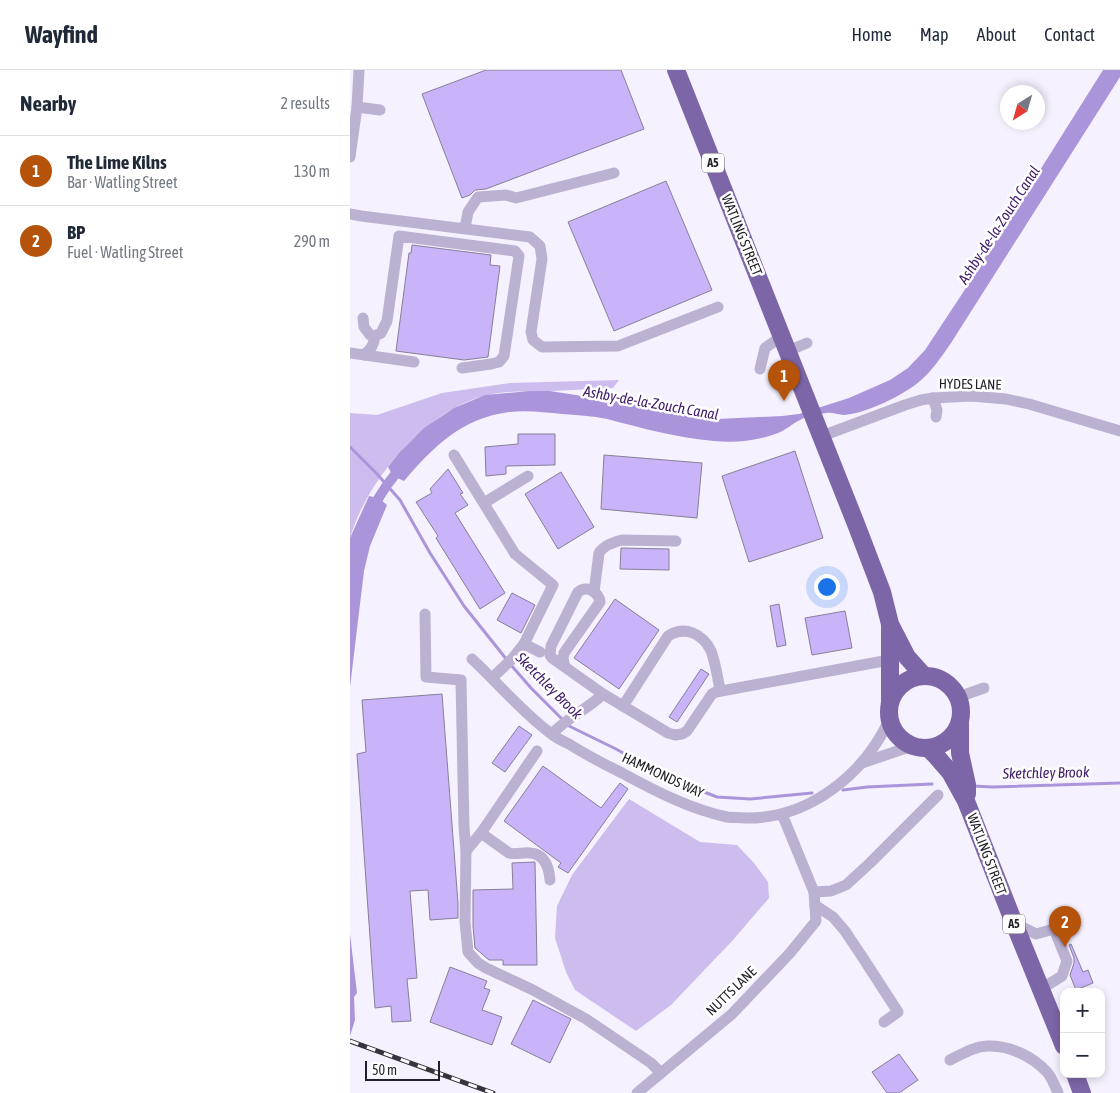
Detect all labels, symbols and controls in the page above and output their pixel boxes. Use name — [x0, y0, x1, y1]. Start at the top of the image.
text: Wayfind — [25, 21, 98, 48]
text: Home — [852, 24, 892, 45]
text: Map — [920, 24, 949, 45]
text: About — [977, 24, 1016, 45]
text: Contact — [1044, 24, 1095, 45]
north arrow — [1000, 85, 1045, 130]
text: Nearby — [20, 91, 76, 115]
text: 2 results — [280, 94, 330, 112]
text: The Lime Kilns — [67, 151, 167, 173]
road number: A5 — [702, 154, 724, 172]
text: 1 — [32, 162, 40, 180]
text: 130 m — [294, 162, 330, 180]
water label: Ashby-de-la-Zouch Canal — [954, 163, 1043, 288]
text: Bar · Watling Street — [67, 173, 178, 191]
street label: WATLING STREET — [718, 192, 766, 278]
text: BP — [67, 221, 85, 243]
text: 2 — [32, 232, 40, 250]
text: 290 m — [294, 232, 330, 250]
text: Fuel · Watling Street — [67, 243, 183, 261]
pin: 1 — [768, 360, 800, 401]
street label: HYDES LANE — [939, 375, 1001, 393]
water label: Ashby-de-la-Zouch Canal — [581, 382, 720, 423]
your location — [814, 574, 840, 600]
water label: Sketchley Brook — [512, 648, 586, 723]
street label: HAMMONDS WAY — [620, 749, 707, 801]
water label: Sketchley Brook — [1001, 763, 1090, 782]
street label: WATLING STREET — [964, 811, 1010, 897]
pin: 2 — [1049, 906, 1081, 947]
road number: A5 — [1003, 914, 1025, 934]
street label: NUTTS LANE — [703, 963, 759, 1019]
map controls — [1060, 988, 1105, 1078]
button: + — [1060, 988, 1105, 1033]
button: − — [1060, 1033, 1105, 1078]
scale bar — [365, 1058, 440, 1081]
text: 50 m — [372, 1062, 397, 1078]

